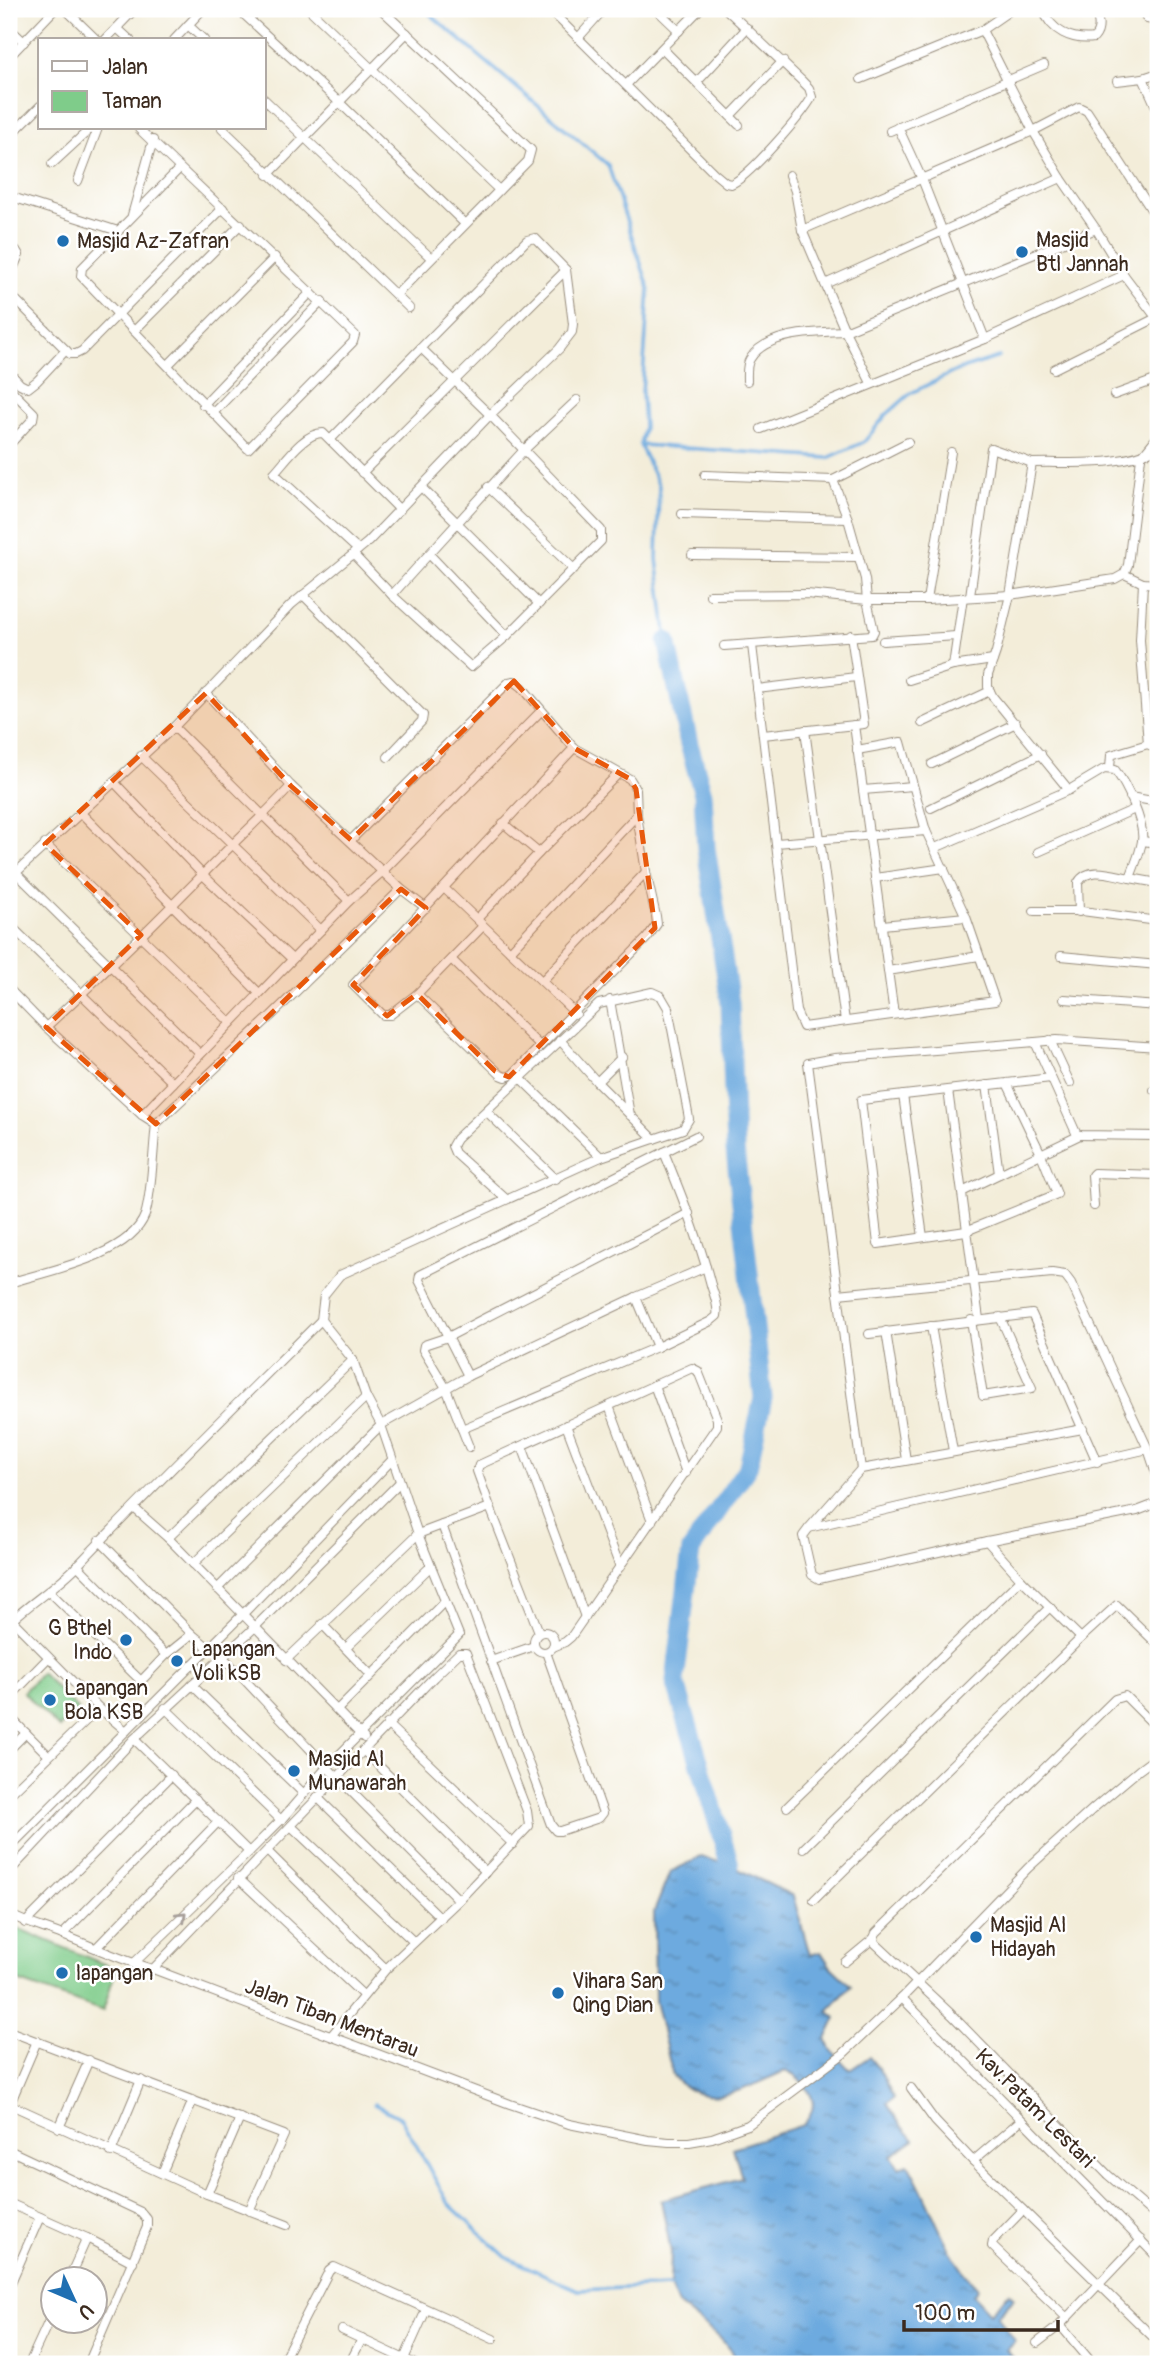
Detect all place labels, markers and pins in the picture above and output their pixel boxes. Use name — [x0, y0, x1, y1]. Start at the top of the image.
place label: Masjid Btl Jannah — [1036, 227, 1128, 278]
place label: Masjid Az-Zafran — [77, 228, 229, 255]
marker: Masjid Az-Zafran — [55, 233, 71, 249]
marker: Masjid Btl Jannah — [1014, 244, 1030, 260]
place label: G Bthel Indo — [48, 1615, 112, 1666]
marker: G Bthel Indo — [118, 1632, 134, 1648]
place label: Lapangan Voli kSB — [191, 1636, 275, 1687]
marker: Lapangan Voli kSB — [169, 1653, 185, 1669]
place label: Lapangan Bola KSB — [64, 1675, 148, 1726]
marker: Lapangan Bola KSB — [42, 1692, 58, 1708]
place label: Masjid Al Munawarah — [308, 1746, 406, 1797]
marker: Masjid Al Munawarah — [286, 1763, 302, 1779]
place label: Masjid Al Hidayah — [990, 1912, 1066, 1963]
marker: Masjid Al Hidayah — [968, 1929, 984, 1945]
place label: lapangan — [76, 1960, 153, 1987]
marker: lapangan — [54, 1965, 70, 1981]
place label: Vihara San Qing Dian — [572, 1968, 663, 2019]
marker: Vihara San Qing Dian — [550, 1985, 566, 2001]

